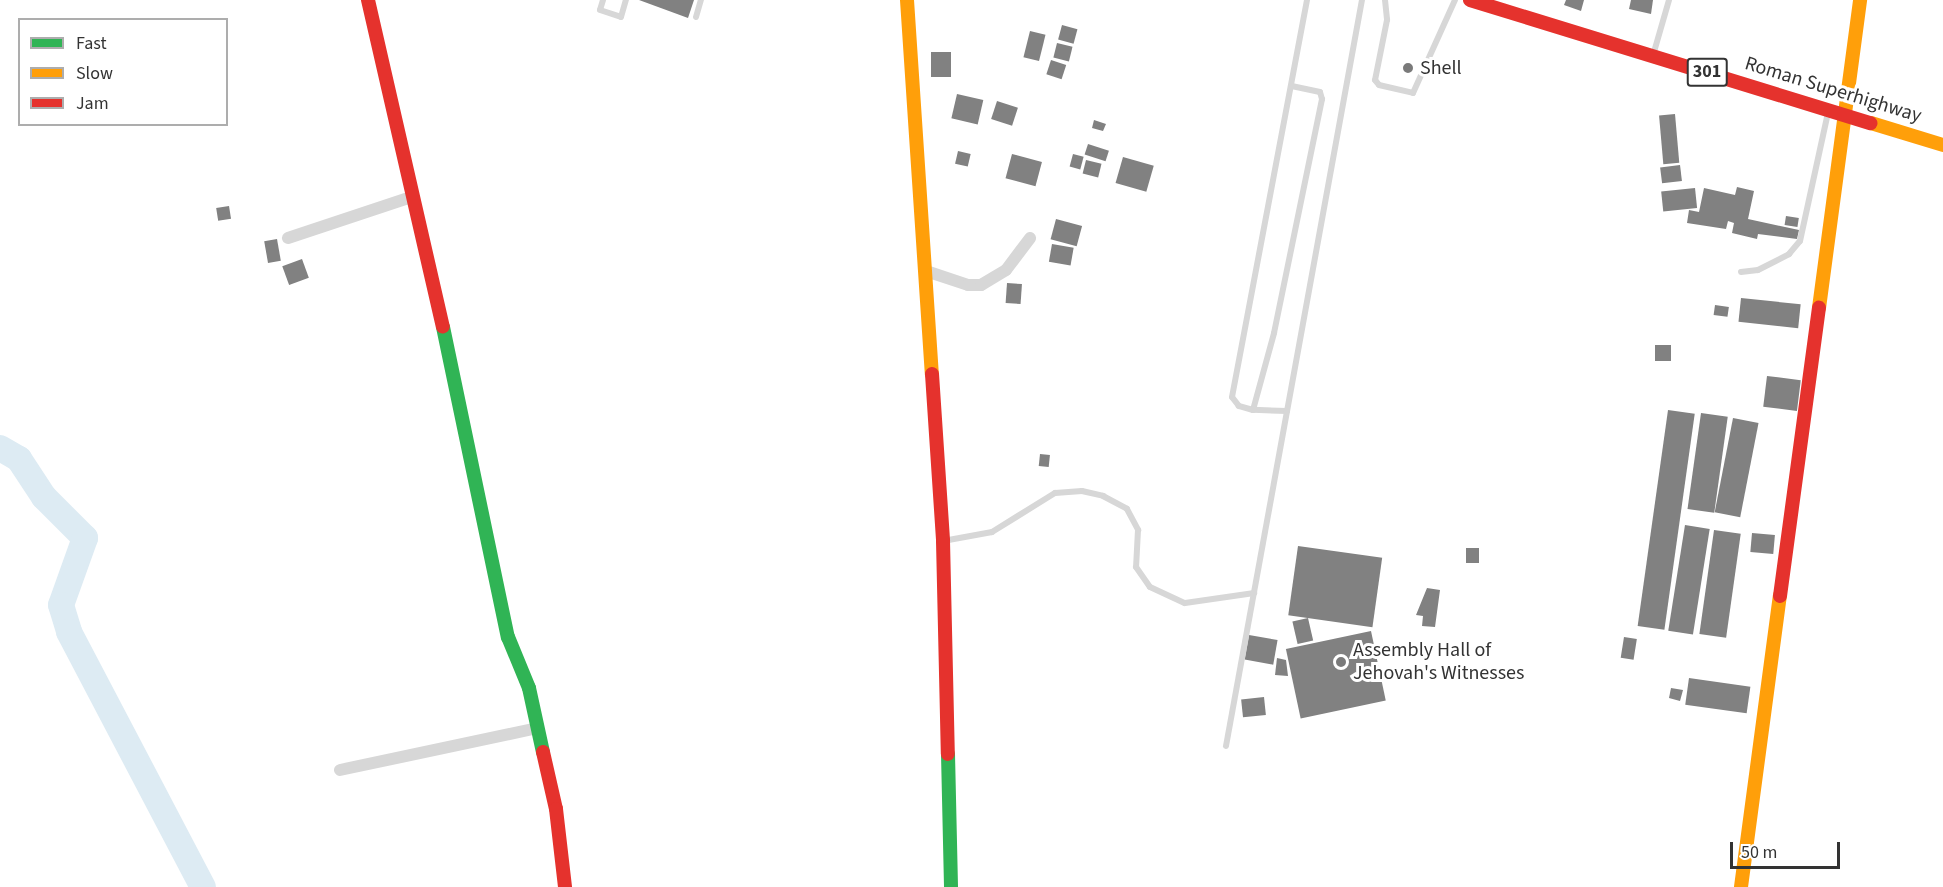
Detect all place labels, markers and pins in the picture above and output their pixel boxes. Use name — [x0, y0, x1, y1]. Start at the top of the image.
place label: Shell — [1420, 56, 1462, 80]
marker: Shell — [1401, 61, 1415, 75]
place label: Assembly Hall of Jehovah's Witnesses — [1353, 638, 1524, 685]
marker: Assembly Hall of Jehovah's Witnesses — [1334, 655, 1348, 669]

